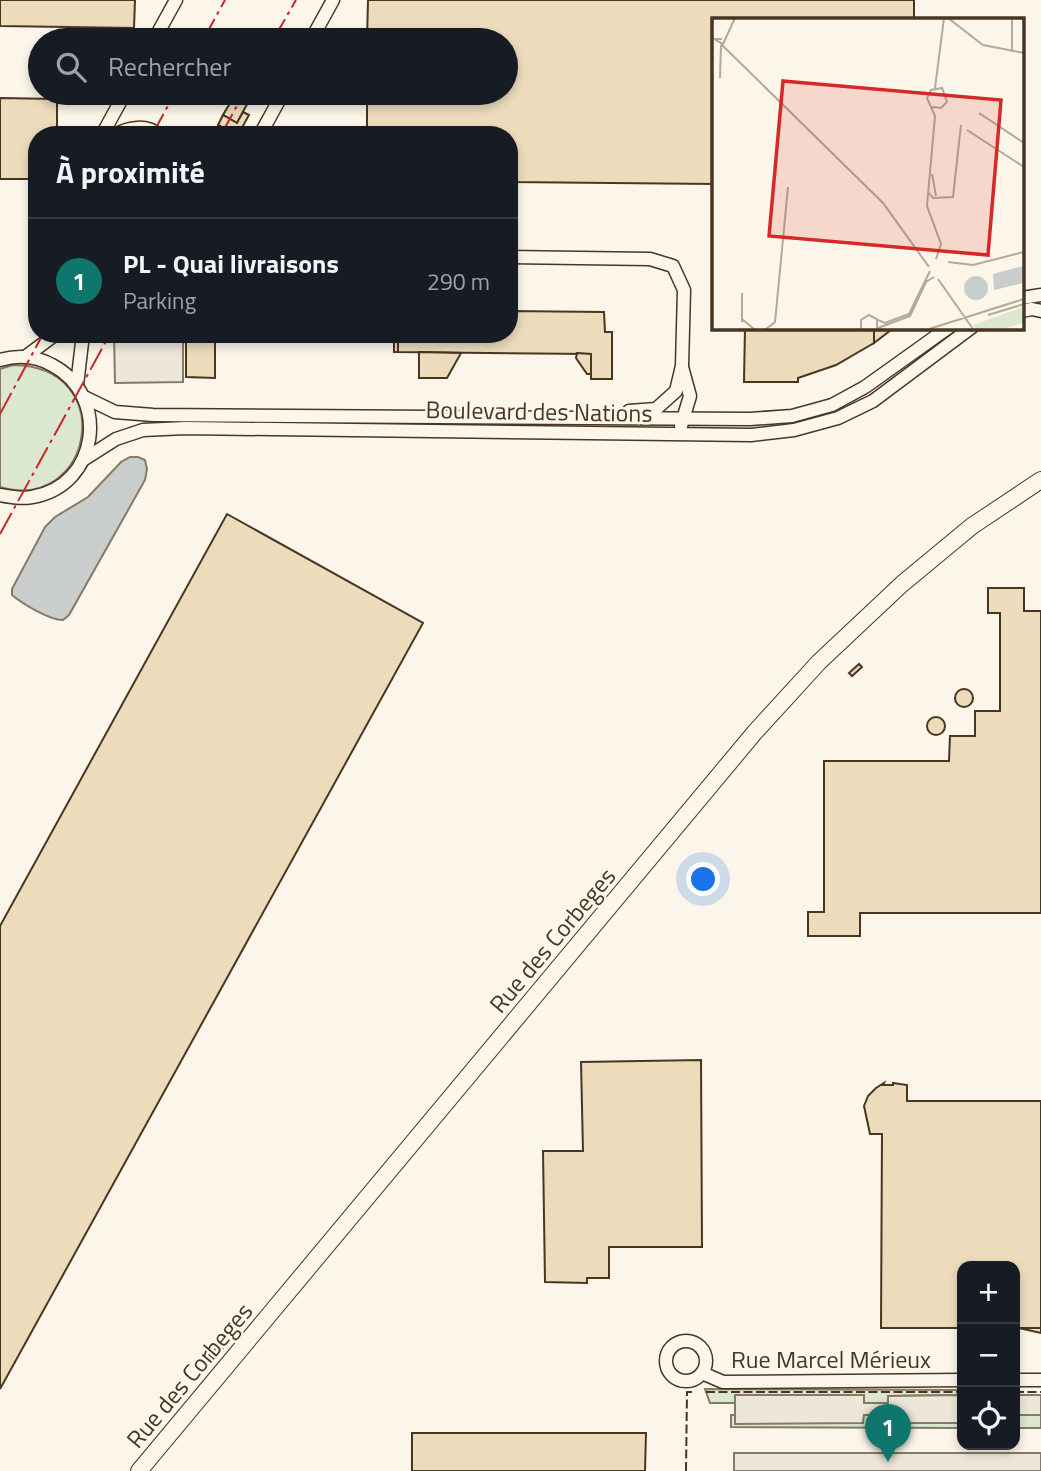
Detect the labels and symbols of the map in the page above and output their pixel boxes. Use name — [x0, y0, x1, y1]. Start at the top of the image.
inset map — [712, 18, 1024, 329]
street label: Boulevard des Nations — [425, 391, 653, 431]
street label: Rue des Corbeges — [480, 859, 624, 1021]
your location — [686, 862, 720, 896]
street label: Rue des Corbeges — [117, 1294, 261, 1456]
street label: Rue Marcel Mérieux — [731, 1341, 931, 1377]
pin: 1 — [865, 1404, 911, 1462]

